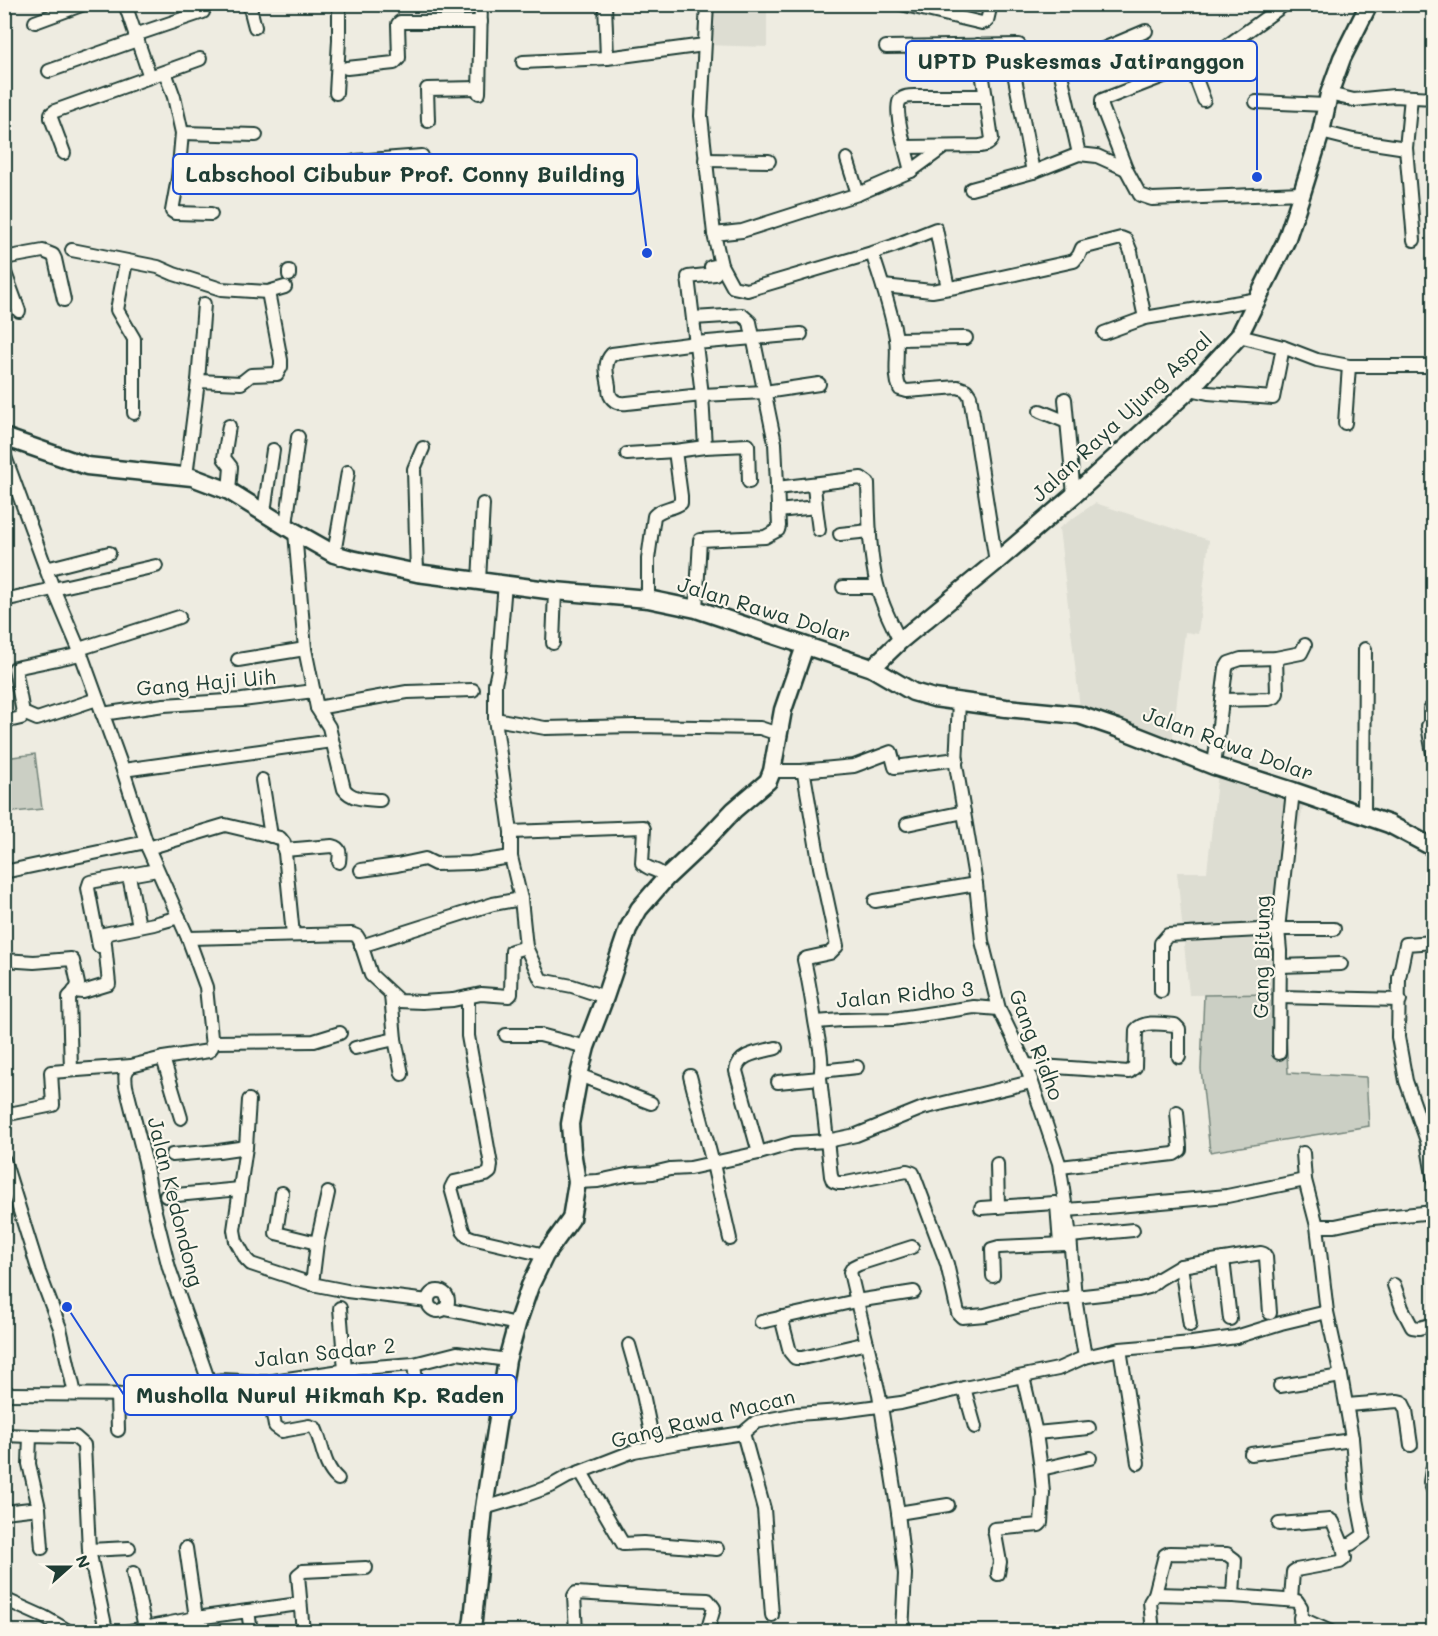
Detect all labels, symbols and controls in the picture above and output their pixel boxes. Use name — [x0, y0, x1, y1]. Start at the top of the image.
callout: UPTD Puskesmas Jatiranggon — [906, 41, 1257, 81]
text: UPTD Puskesmas Jatiranggon — [918, 46, 1245, 75]
callout: Labschool Cibubur Prof. Conny Building — [173, 154, 637, 194]
text: Labschool Cibubur Prof. Conny Building — [185, 159, 625, 188]
street label: Jalan Raya Ujung Aspal — [1025, 325, 1217, 507]
street label: Jalan Rawa Dolar — [675, 569, 854, 648]
street label: Gang Haji Uih — [135, 662, 277, 701]
street label: Jalan Rawa Dolar — [1139, 699, 1318, 786]
street label: Gang Bitung — [1246, 895, 1275, 1019]
street label: Jalan Ridho 3 — [835, 974, 975, 1013]
street label: Gang Ridho — [1004, 985, 1071, 1104]
street label: Jalan Kedondong — [142, 1114, 211, 1289]
street label: Jalan Sadar 2 — [253, 1331, 397, 1372]
callout: Musholla Nurul Hikmah Kp. Raden — [124, 1375, 516, 1415]
text: Musholla Nurul Hikmah Kp. Raden — [136, 1380, 504, 1409]
street label: Gang Rawa Macan — [608, 1382, 797, 1453]
north arrow — [39, 1537, 99, 1597]
text: N — [71, 1552, 95, 1571]

